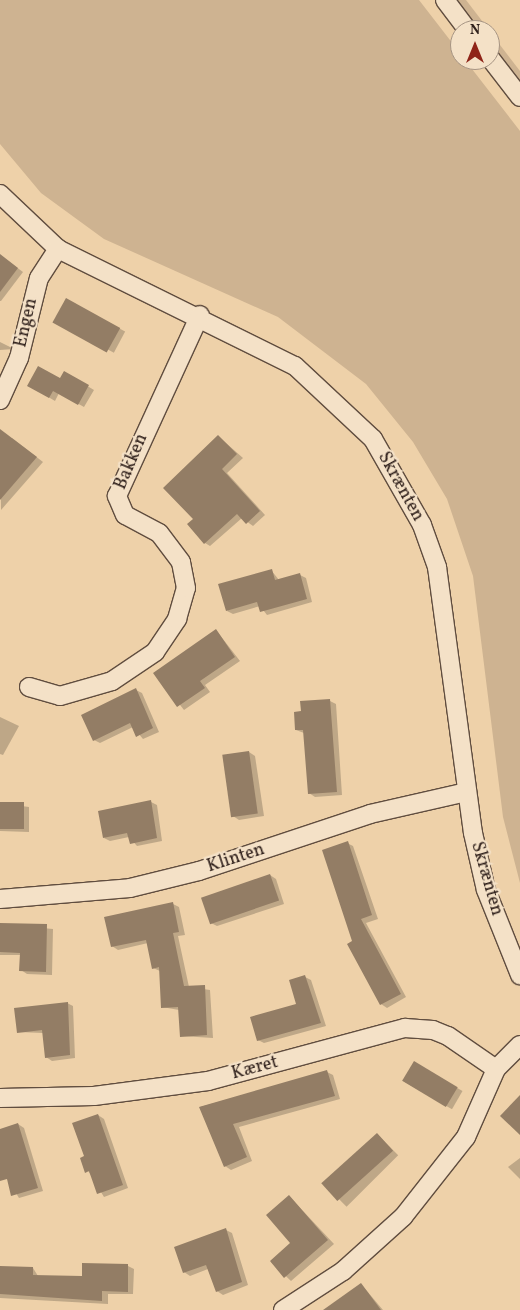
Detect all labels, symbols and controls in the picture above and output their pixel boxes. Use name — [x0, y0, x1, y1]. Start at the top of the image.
north arrow — [450, 20, 500, 70]
text: N — [470, 21, 480, 40]
street label: Engen — [11, 296, 43, 350]
street label: Bakken — [111, 431, 153, 493]
street label: Skrænten — [372, 448, 428, 526]
street label: Skrænten — [465, 839, 507, 919]
street label: Klinten — [205, 840, 267, 878]
street label: Kæret — [229, 1052, 281, 1086]

